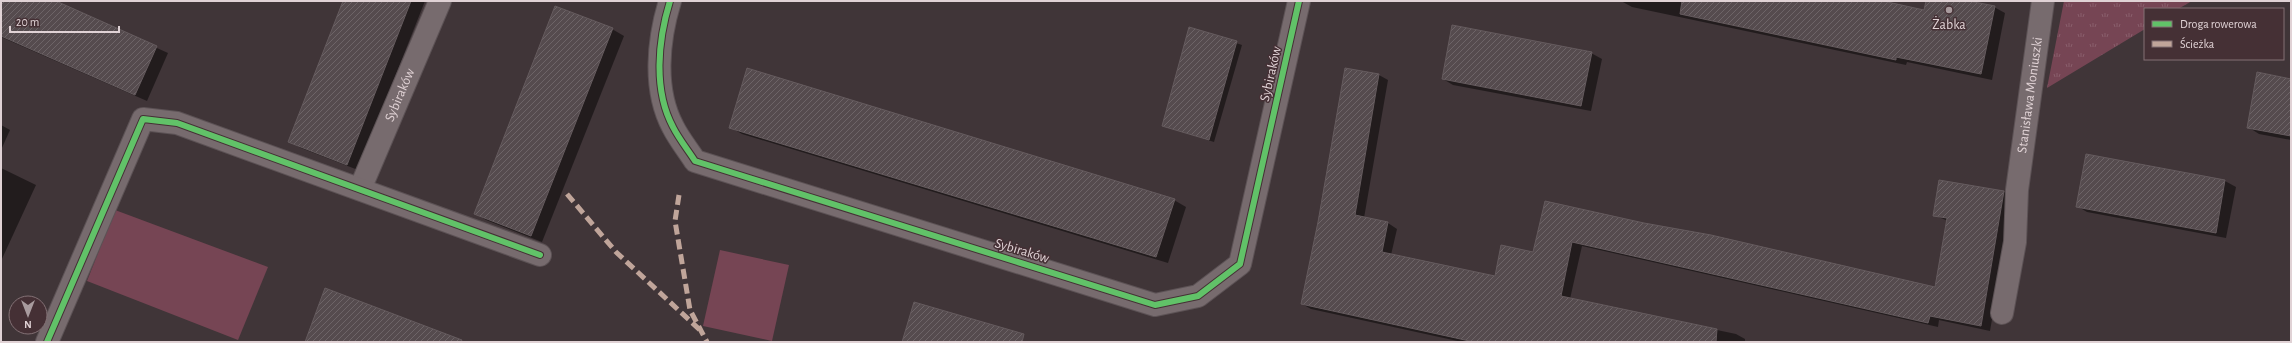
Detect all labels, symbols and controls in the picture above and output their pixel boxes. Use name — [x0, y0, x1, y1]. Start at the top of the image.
marker: Żabka — [1944, 5, 1954, 15]
scale bar — [10, 8, 119, 34]
legend — [2144, 8, 2284, 60]
place label: Żabka — [1932, 15, 1966, 32]
text: 20 m — [16, 16, 39, 28]
text: Droga rowerowa — [2180, 18, 2257, 30]
street label: Stanisława Moniuszki — [2015, 36, 2045, 154]
text: Ścieżka — [2180, 36, 2215, 50]
street label: Sybiraków — [1258, 45, 1284, 103]
street label: Sybiraków — [383, 66, 418, 124]
street label: Sybiraków — [993, 236, 1051, 266]
north arrow — [8, 295, 48, 335]
text: N — [24, 319, 32, 330]

